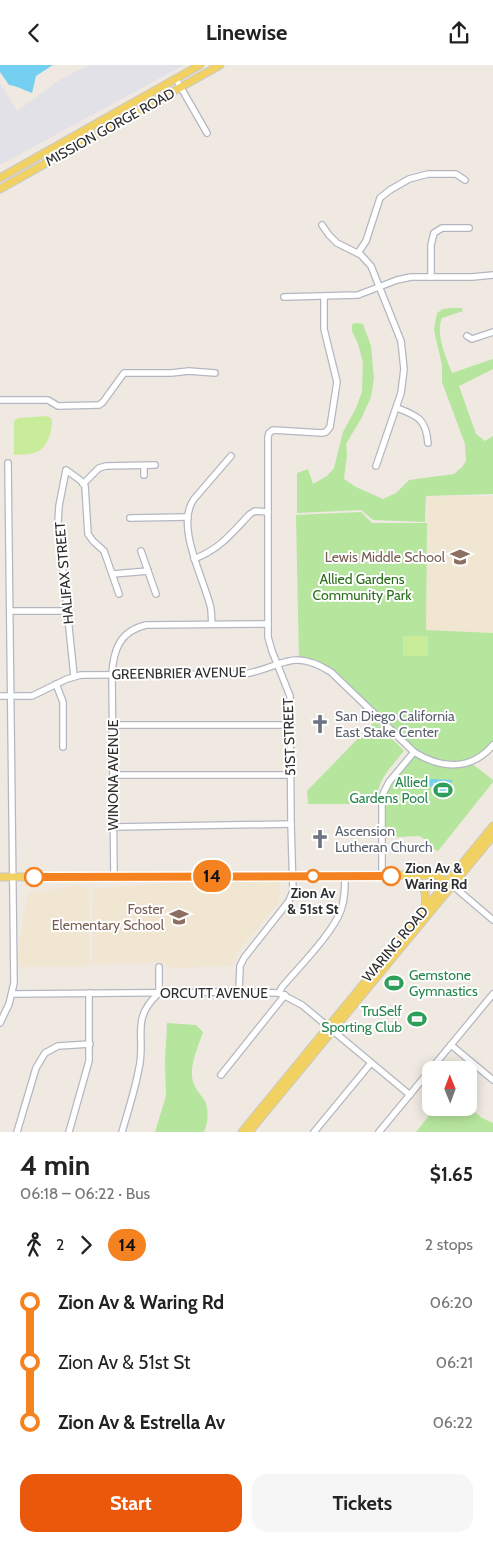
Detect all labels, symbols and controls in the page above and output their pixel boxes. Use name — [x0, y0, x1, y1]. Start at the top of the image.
icon: back — [20, 19, 48, 47]
text: Linewise — [206, 19, 287, 46]
icon: share — [445, 19, 473, 47]
street label: MISSION GORGE ROAD — [42, 84, 178, 170]
street label: HALIFAX STREET — [51, 520, 77, 625]
school or university icon: Lewis Middle School — [449, 546, 471, 568]
place label: Lewis Middle School — [325, 548, 446, 566]
park label: Allied Gardens Community Park — [313, 570, 412, 604]
street label: GREENBRIER AVENUE — [111, 663, 247, 683]
street label: 51ST STREET — [279, 697, 299, 776]
place label: San Diego California East Stake Center — [335, 707, 455, 741]
church icon: San Diego California East Stake Center — [309, 713, 331, 735]
street label: WINONA AVENUE — [104, 719, 122, 831]
place label: Allied Gardens Pool — [349, 773, 429, 807]
sports icon: Allied Gardens Pool — [432, 779, 454, 801]
place label: Ascension Lutheran Church — [335, 822, 432, 856]
church icon: Ascension Lutheran Church — [309, 828, 331, 850]
place label: Zion Av & Waring Rd — [405, 859, 467, 893]
line badge: 14 — [190, 860, 234, 892]
text: 14 — [203, 865, 221, 887]
marker: Zion Av & Waring Rd — [381, 866, 401, 886]
unlabelled marker — [24, 867, 44, 887]
marker: Zion Av & 51st St — [306, 869, 320, 883]
place label: Zion Av & 51st St — [287, 884, 339, 918]
place label: Foster Elementary School — [52, 900, 165, 934]
street label: WARING ROAD — [358, 902, 432, 986]
school or university icon: Foster Elementary School — [168, 906, 190, 928]
place label: Gemstone Gymnastics — [409, 966, 478, 1000]
sports icon: Gemstone Gymnastics — [383, 972, 405, 994]
street label: ORCUTT AVENUE — [160, 984, 268, 1002]
place label: TruSelf Sporting Club — [321, 1002, 402, 1036]
sports icon: TruSelf Sporting Club — [406, 1008, 428, 1030]
north arrow — [422, 1061, 478, 1116]
map controls — [422, 1061, 477, 1116]
text: 4 min — [20, 1148, 90, 1182]
text: $1.65 — [430, 1163, 473, 1186]
text: 06:18 – 06:22 · Bus — [20, 1184, 150, 1203]
icon: walk — [20, 1231, 48, 1259]
icon: forward — [72, 1231, 100, 1259]
text: 14 — [118, 1234, 136, 1256]
text: 2 — [56, 1235, 64, 1254]
text: 2 stops — [425, 1235, 473, 1254]
text: Zion Av & Waring Rd — [58, 1291, 224, 1314]
text: 06:20 — [430, 1293, 473, 1312]
text: Zion Av & 51st St — [58, 1351, 190, 1374]
text: 06:21 — [436, 1353, 473, 1372]
text: Zion Av & Estrella Av — [58, 1411, 225, 1434]
text: 06:22 — [433, 1413, 473, 1432]
button: Start — [20, 1474, 242, 1532]
button: Tickets — [252, 1474, 473, 1532]

